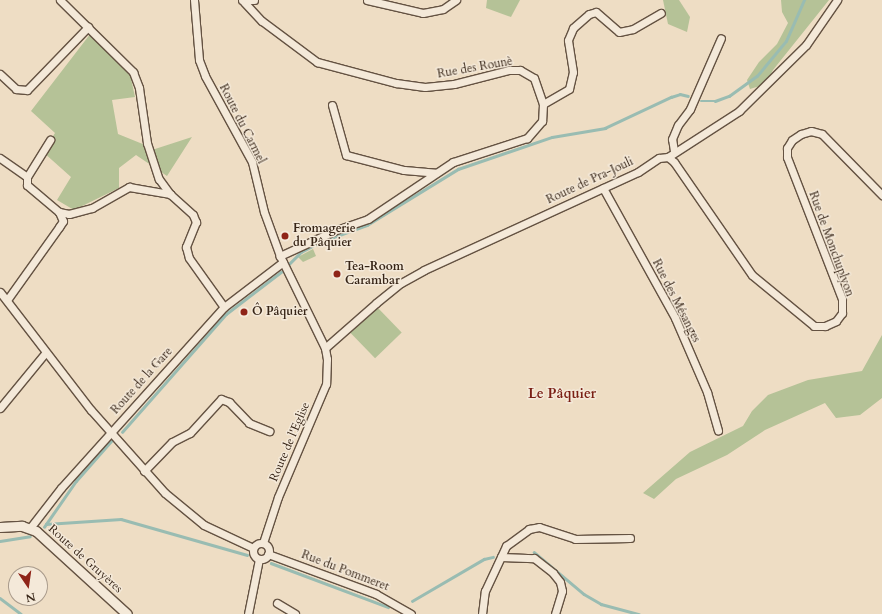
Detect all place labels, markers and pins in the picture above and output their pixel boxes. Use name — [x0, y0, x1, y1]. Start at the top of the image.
place label: Fromagerie du Pâquier — [293, 222, 356, 250]
marker: Fromagerie du Pâquier — [280, 231, 290, 241]
place label: Tea-Room Carambar — [345, 260, 404, 288]
marker: Tea-Room Carambar — [332, 269, 342, 279]
place label: Ô Pâquier — [252, 305, 307, 319]
marker: Ô Pâquier — [239, 307, 249, 317]

